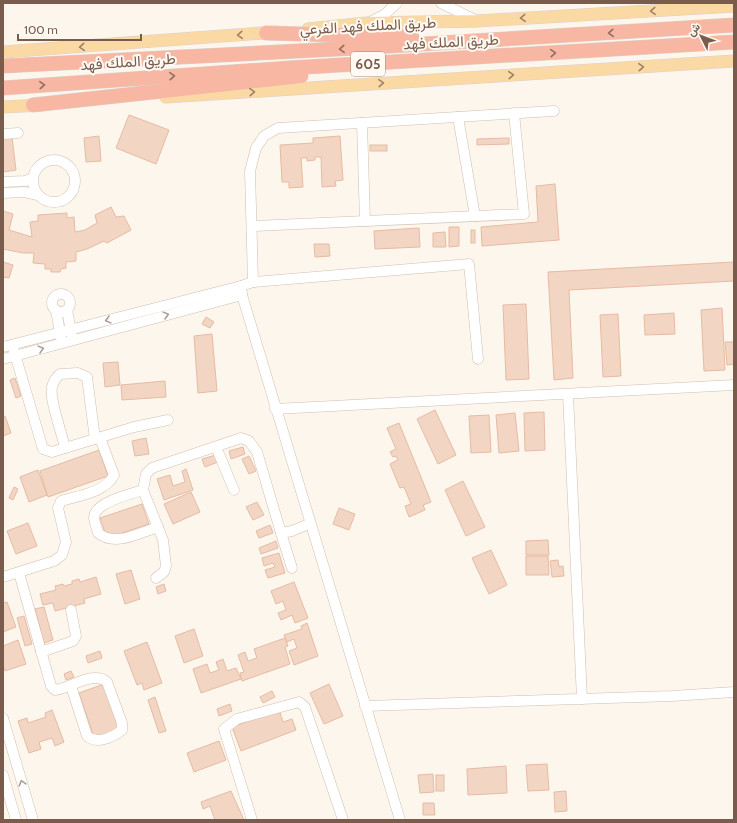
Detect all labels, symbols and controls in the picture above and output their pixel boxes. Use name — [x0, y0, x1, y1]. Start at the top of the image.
one-way arrow — [650, 6, 656, 15]
street label: طريق الملك فهد الفرعي — [299, 13, 437, 43]
one-way arrow — [520, 14, 526, 23]
scale bar — [18, 16, 141, 42]
north arrow — [681, 16, 721, 56]
text: ش — [684, 20, 703, 39]
text: 100 m — [24, 22, 58, 37]
one-way arrow — [608, 28, 614, 37]
street label: طريق الملك فهد — [403, 30, 500, 54]
one-way arrow — [237, 31, 243, 40]
one-way arrow — [79, 43, 85, 51]
one-way arrow — [339, 45, 345, 53]
one-way arrow — [550, 49, 556, 58]
street label: طريق الملك فهد — [80, 50, 177, 75]
road number: 605 — [351, 52, 385, 76]
one-way arrow — [638, 63, 644, 71]
one-way arrow — [508, 71, 514, 80]
one-way arrow — [169, 72, 175, 81]
one-way arrow — [378, 79, 384, 88]
one-way arrow — [39, 81, 45, 89]
one-way arrow — [249, 87, 255, 96]
one-way arrow — [163, 312, 169, 320]
one-way arrow — [105, 315, 112, 324]
one-way arrow — [37, 345, 44, 354]
one-way arrow — [18, 779, 27, 786]

